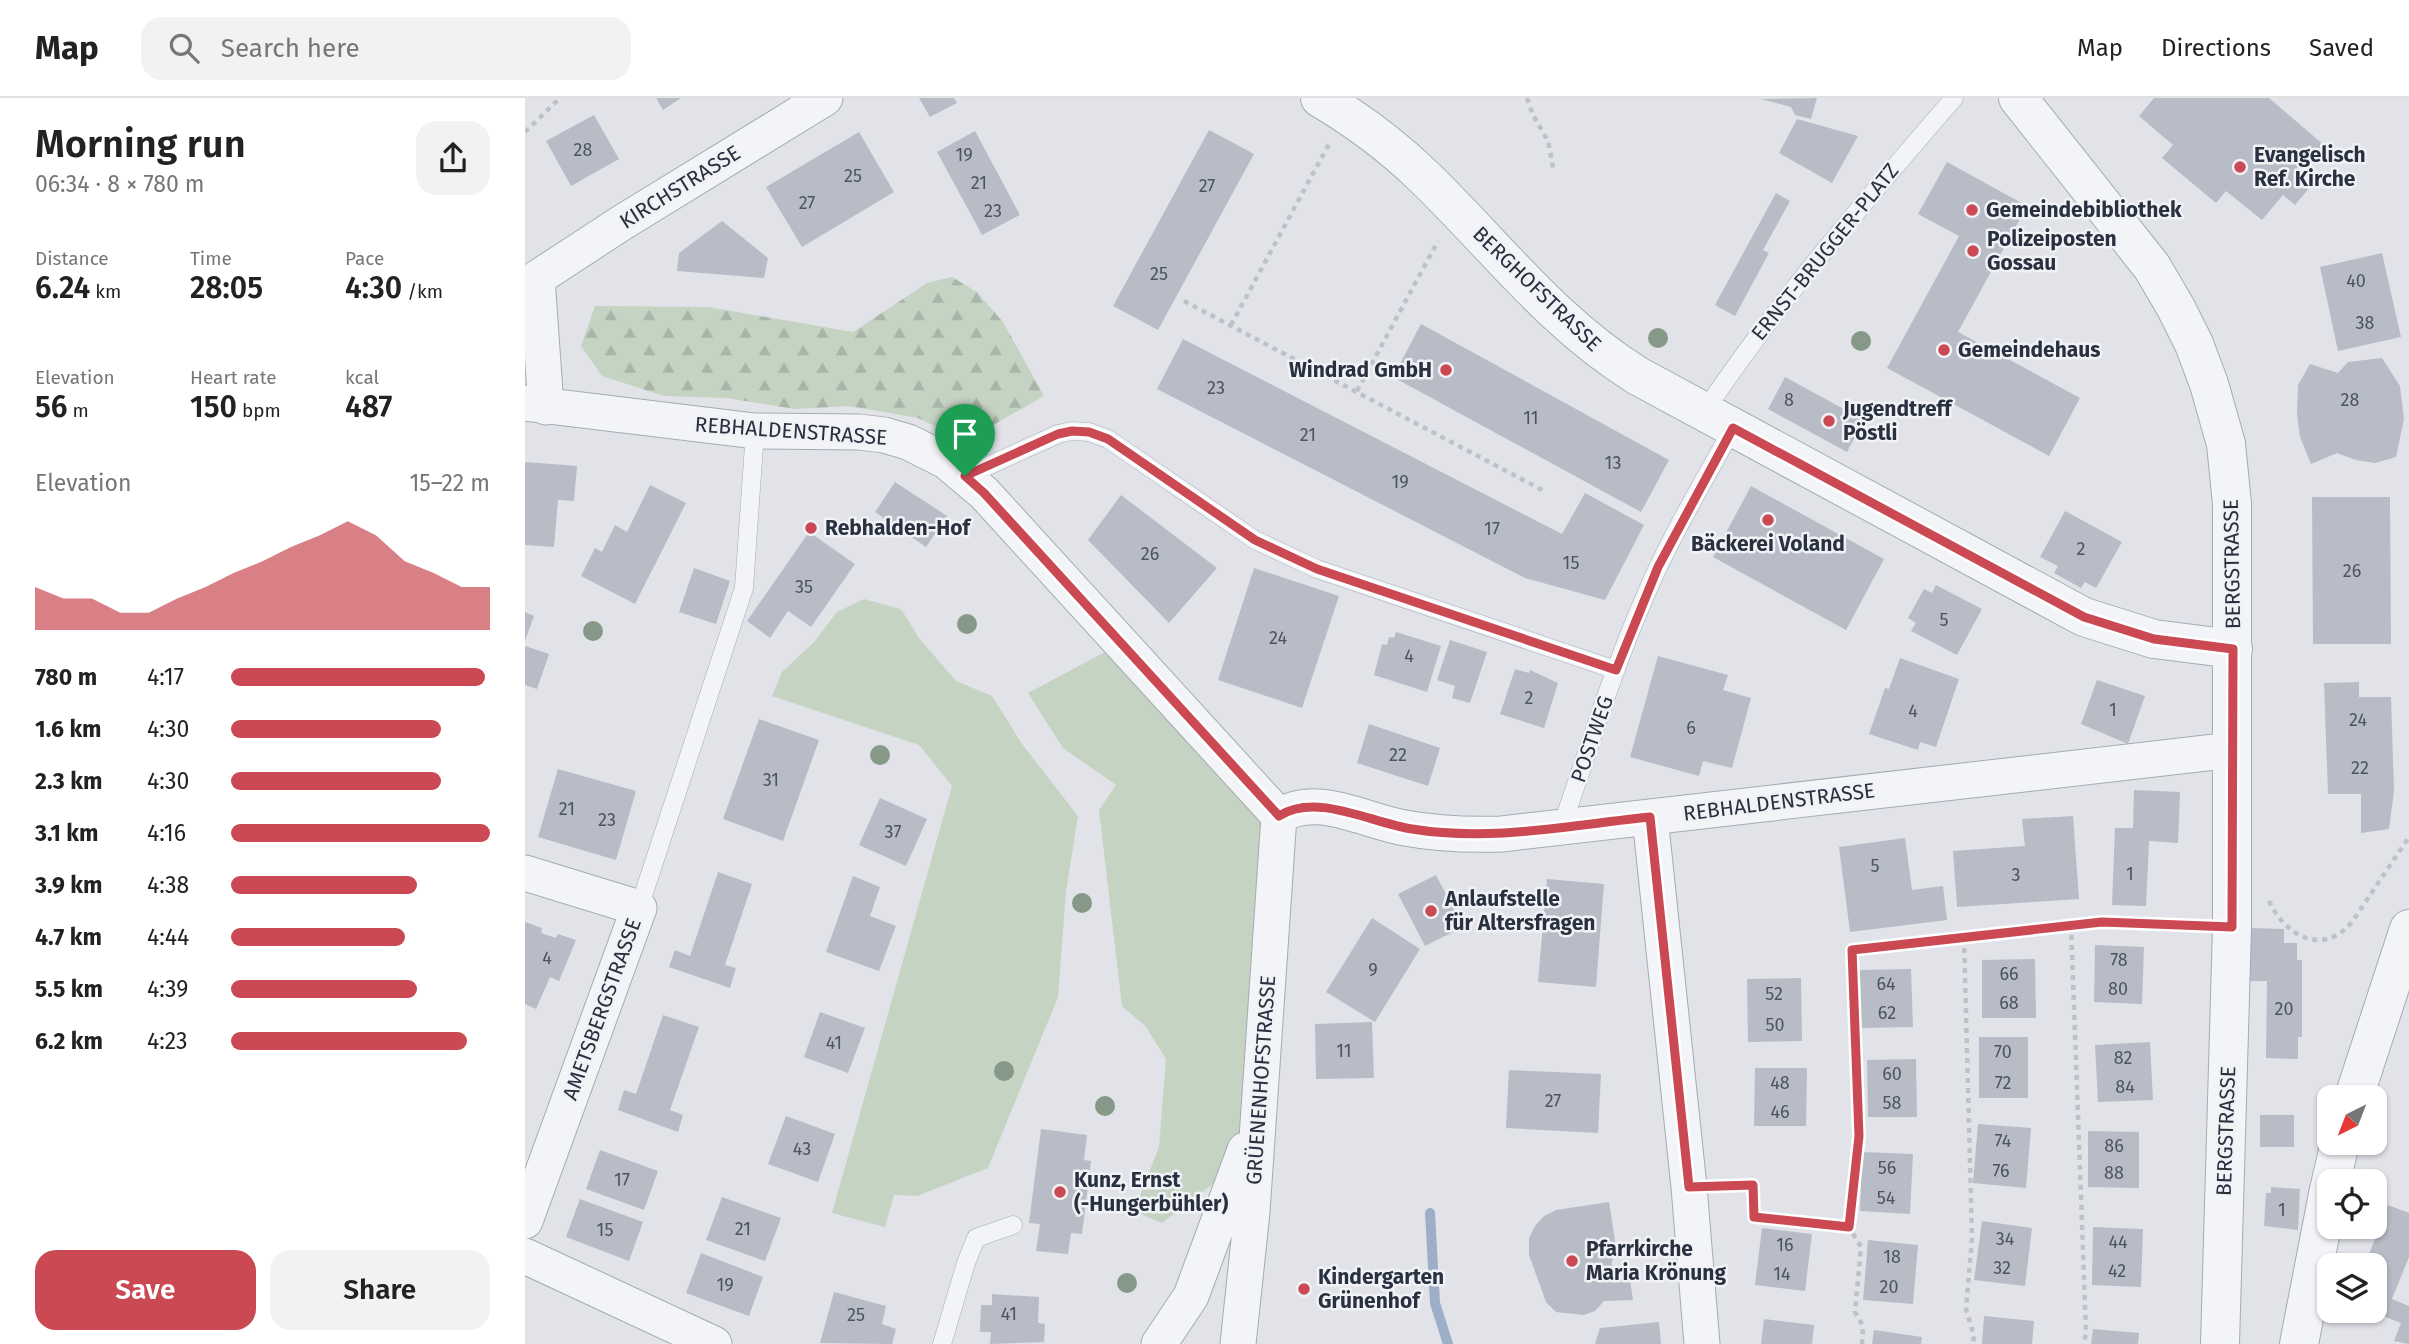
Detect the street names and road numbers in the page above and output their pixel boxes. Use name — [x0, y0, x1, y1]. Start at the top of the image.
street label: KIRCHSTRASSE — [615, 140, 745, 234]
street label: ERNST-BRUGGER-PLATZ — [1746, 158, 1904, 346]
street label: BERGHOFSTRASSE — [1467, 221, 1607, 357]
street label: REBHALDENSTRASSE — [694, 411, 888, 451]
street label: BERGSTRASSE — [2218, 499, 2246, 629]
street label: POSTWEG — [1565, 692, 1619, 786]
street label: REBHALDENSTRASSE — [1682, 777, 1876, 827]
street label: AMETSBERGSTRASSE — [557, 914, 647, 1104]
street label: GRÜENENHOFSTRASSE — [1241, 974, 1281, 1186]
street label: BERGSTRASSE — [2211, 1065, 2241, 1197]

